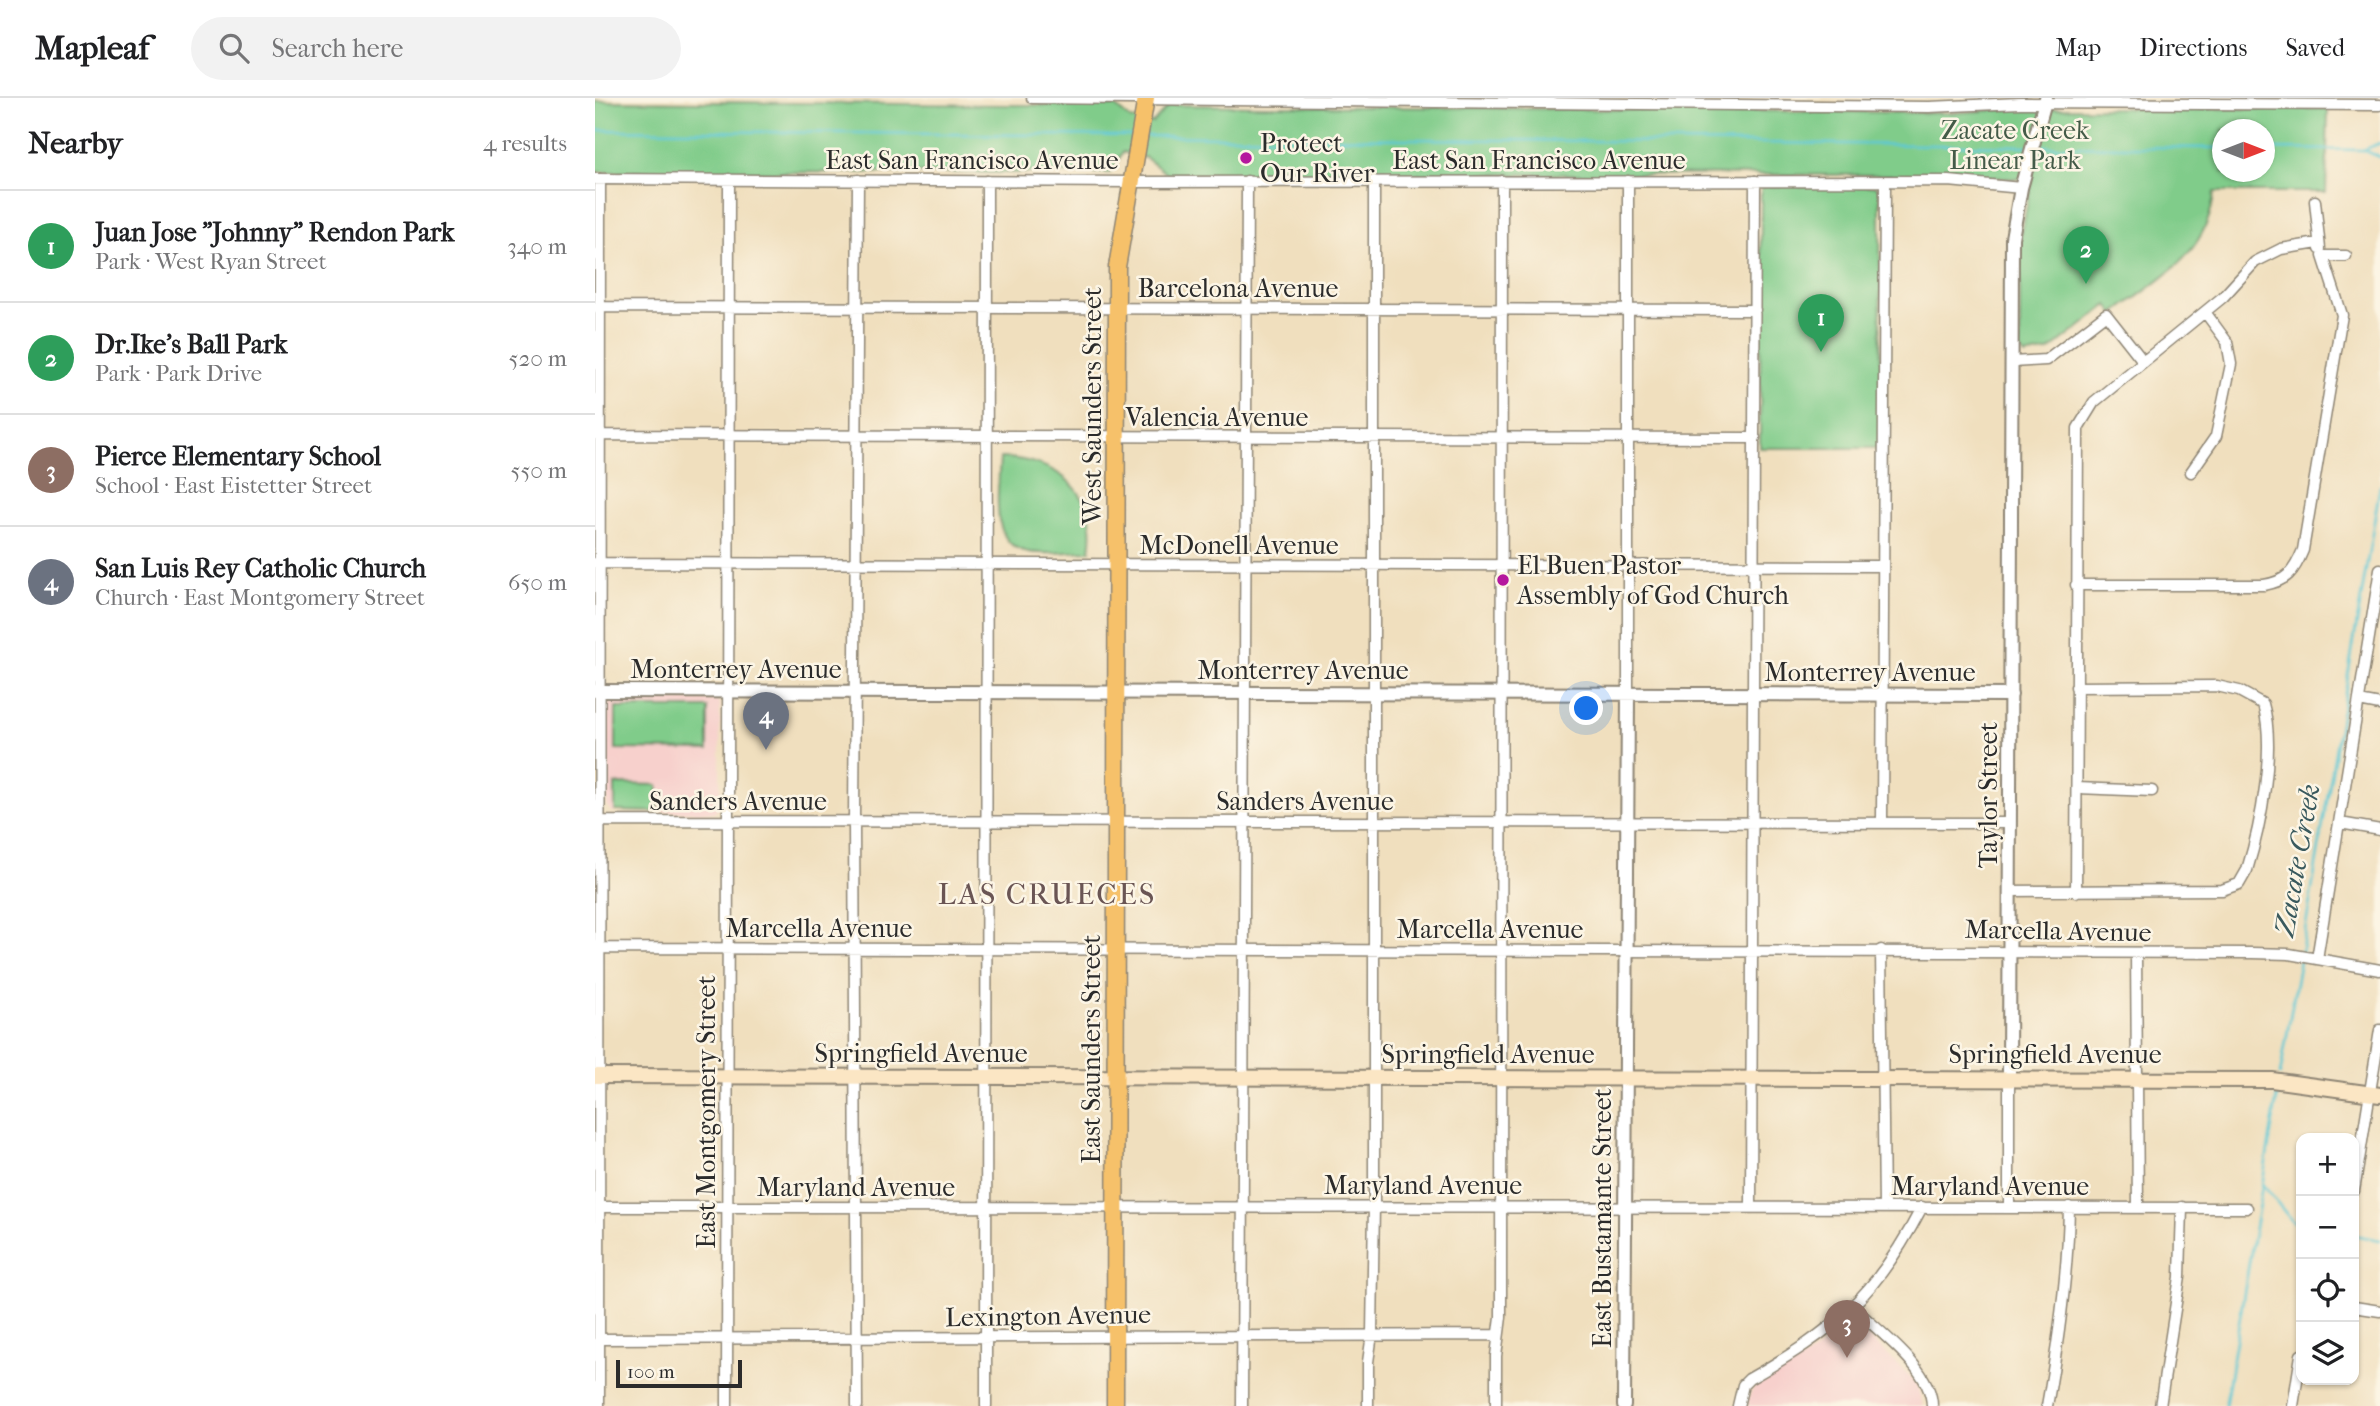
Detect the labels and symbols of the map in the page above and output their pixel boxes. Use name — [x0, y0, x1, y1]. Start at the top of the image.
park label: Zacate Creek Linear Park — [1941, 115, 2090, 176]
north arrow — [2212, 119, 2275, 182]
place label: Protect Our River — [1260, 128, 1374, 189]
street label: East San Francisco Avenue — [825, 145, 1119, 176]
street label: East San Francisco Avenue — [1392, 145, 1686, 176]
marker: Protect Our River — [1238, 150, 1254, 166]
pin: 2 — [2063, 226, 2109, 284]
street label: Barcelona Avenue — [1138, 273, 1338, 304]
street label: West Saunders Street — [1077, 286, 1108, 526]
pin: 1 — [1798, 294, 1844, 352]
street label: Valencia Avenue — [1125, 402, 1309, 433]
street label: McDonell Avenue — [1139, 530, 1339, 561]
place label: El Buen Pastor Assembly of God Church — [1516, 550, 1789, 611]
marker: El Buen Pastor Assembly of God Church — [1495, 572, 1511, 588]
street label: Monterrey Avenue — [630, 654, 842, 685]
street label: Monterrey Avenue — [1197, 655, 1409, 686]
street label: Monterrey Avenue — [1764, 657, 1976, 688]
your location — [1569, 691, 1603, 725]
pin: 4 — [743, 692, 789, 750]
street label: Taylor Street — [1973, 721, 2004, 868]
water label: Zacate Creek — [2267, 781, 2327, 941]
street label: Sanders Avenue — [649, 786, 827, 817]
street label: Sanders Avenue — [1216, 786, 1394, 817]
district label: LAS CRUECES — [938, 877, 1156, 912]
street label: Marcella Avenue — [726, 913, 913, 944]
street label: Marcella Avenue — [1397, 914, 1584, 945]
street label: Marcella Avenue — [1964, 914, 2152, 948]
street label: East Saunders Street — [1076, 934, 1107, 1164]
street label: East Montgomery Street — [691, 975, 722, 1249]
street label: Springfield Avenue — [814, 1038, 1028, 1069]
street label: Springfield Avenue — [1381, 1039, 1595, 1070]
street label: Springfield Avenue — [1948, 1039, 2162, 1070]
street label: East Bustamante Street — [1587, 1087, 1618, 1348]
street label: Maryland Avenue — [1324, 1170, 1522, 1201]
street label: Maryland Avenue — [1891, 1171, 2089, 1202]
street label: Maryland Avenue — [757, 1172, 955, 1203]
street label: Lexington Avenue — [945, 1299, 1151, 1333]
pin: 3 — [1824, 1300, 1870, 1358]
scale bar — [616, 1357, 742, 1389]

